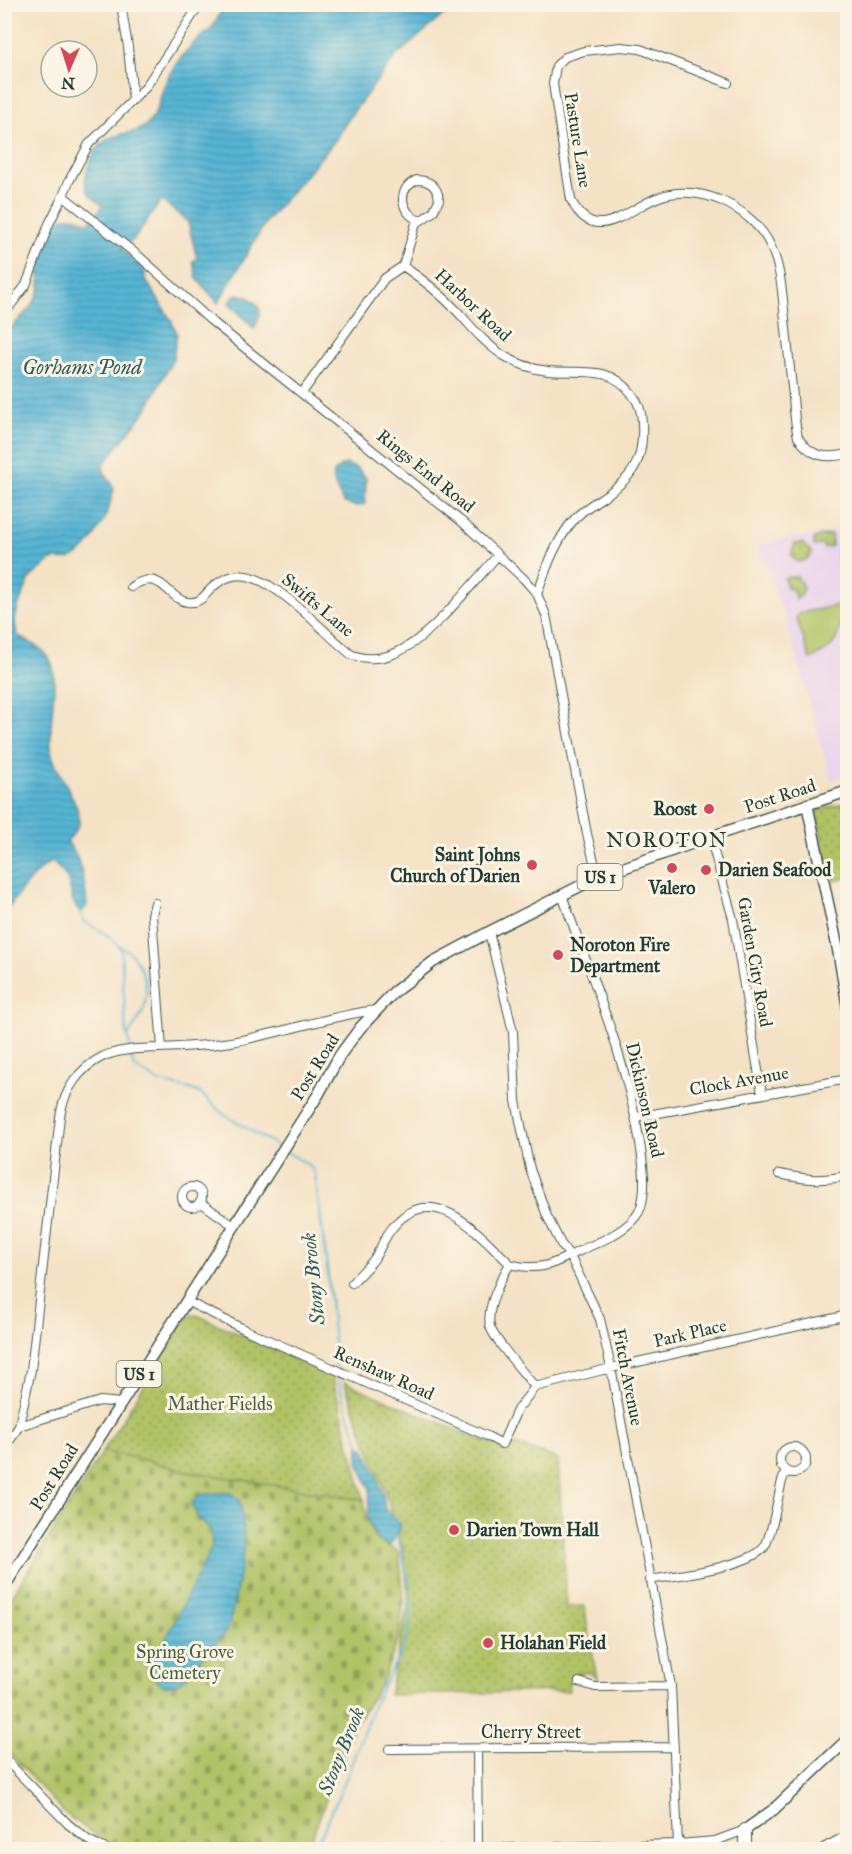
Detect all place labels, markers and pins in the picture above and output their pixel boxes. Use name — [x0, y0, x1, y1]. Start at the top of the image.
place label: Roost — [653, 798, 698, 820]
marker: Roost — [702, 802, 716, 816]
place label: Saint Johns Church of Darien — [390, 844, 520, 887]
marker: Saint Johns Church of Darien — [525, 858, 539, 872]
place label: Darien Seafood — [718, 859, 832, 881]
marker: Valero — [665, 861, 679, 875]
marker: Darien Seafood — [699, 863, 713, 877]
place label: Valero — [648, 877, 695, 899]
place label: Noroton Fire Department — [570, 934, 671, 978]
marker: Noroton Fire Department — [551, 948, 565, 962]
place label: Darien Town Hall — [466, 1519, 600, 1541]
marker: Darien Town Hall — [447, 1523, 461, 1537]
place label: Holahan Field — [500, 1632, 607, 1654]
marker: Holahan Field — [481, 1636, 495, 1650]

